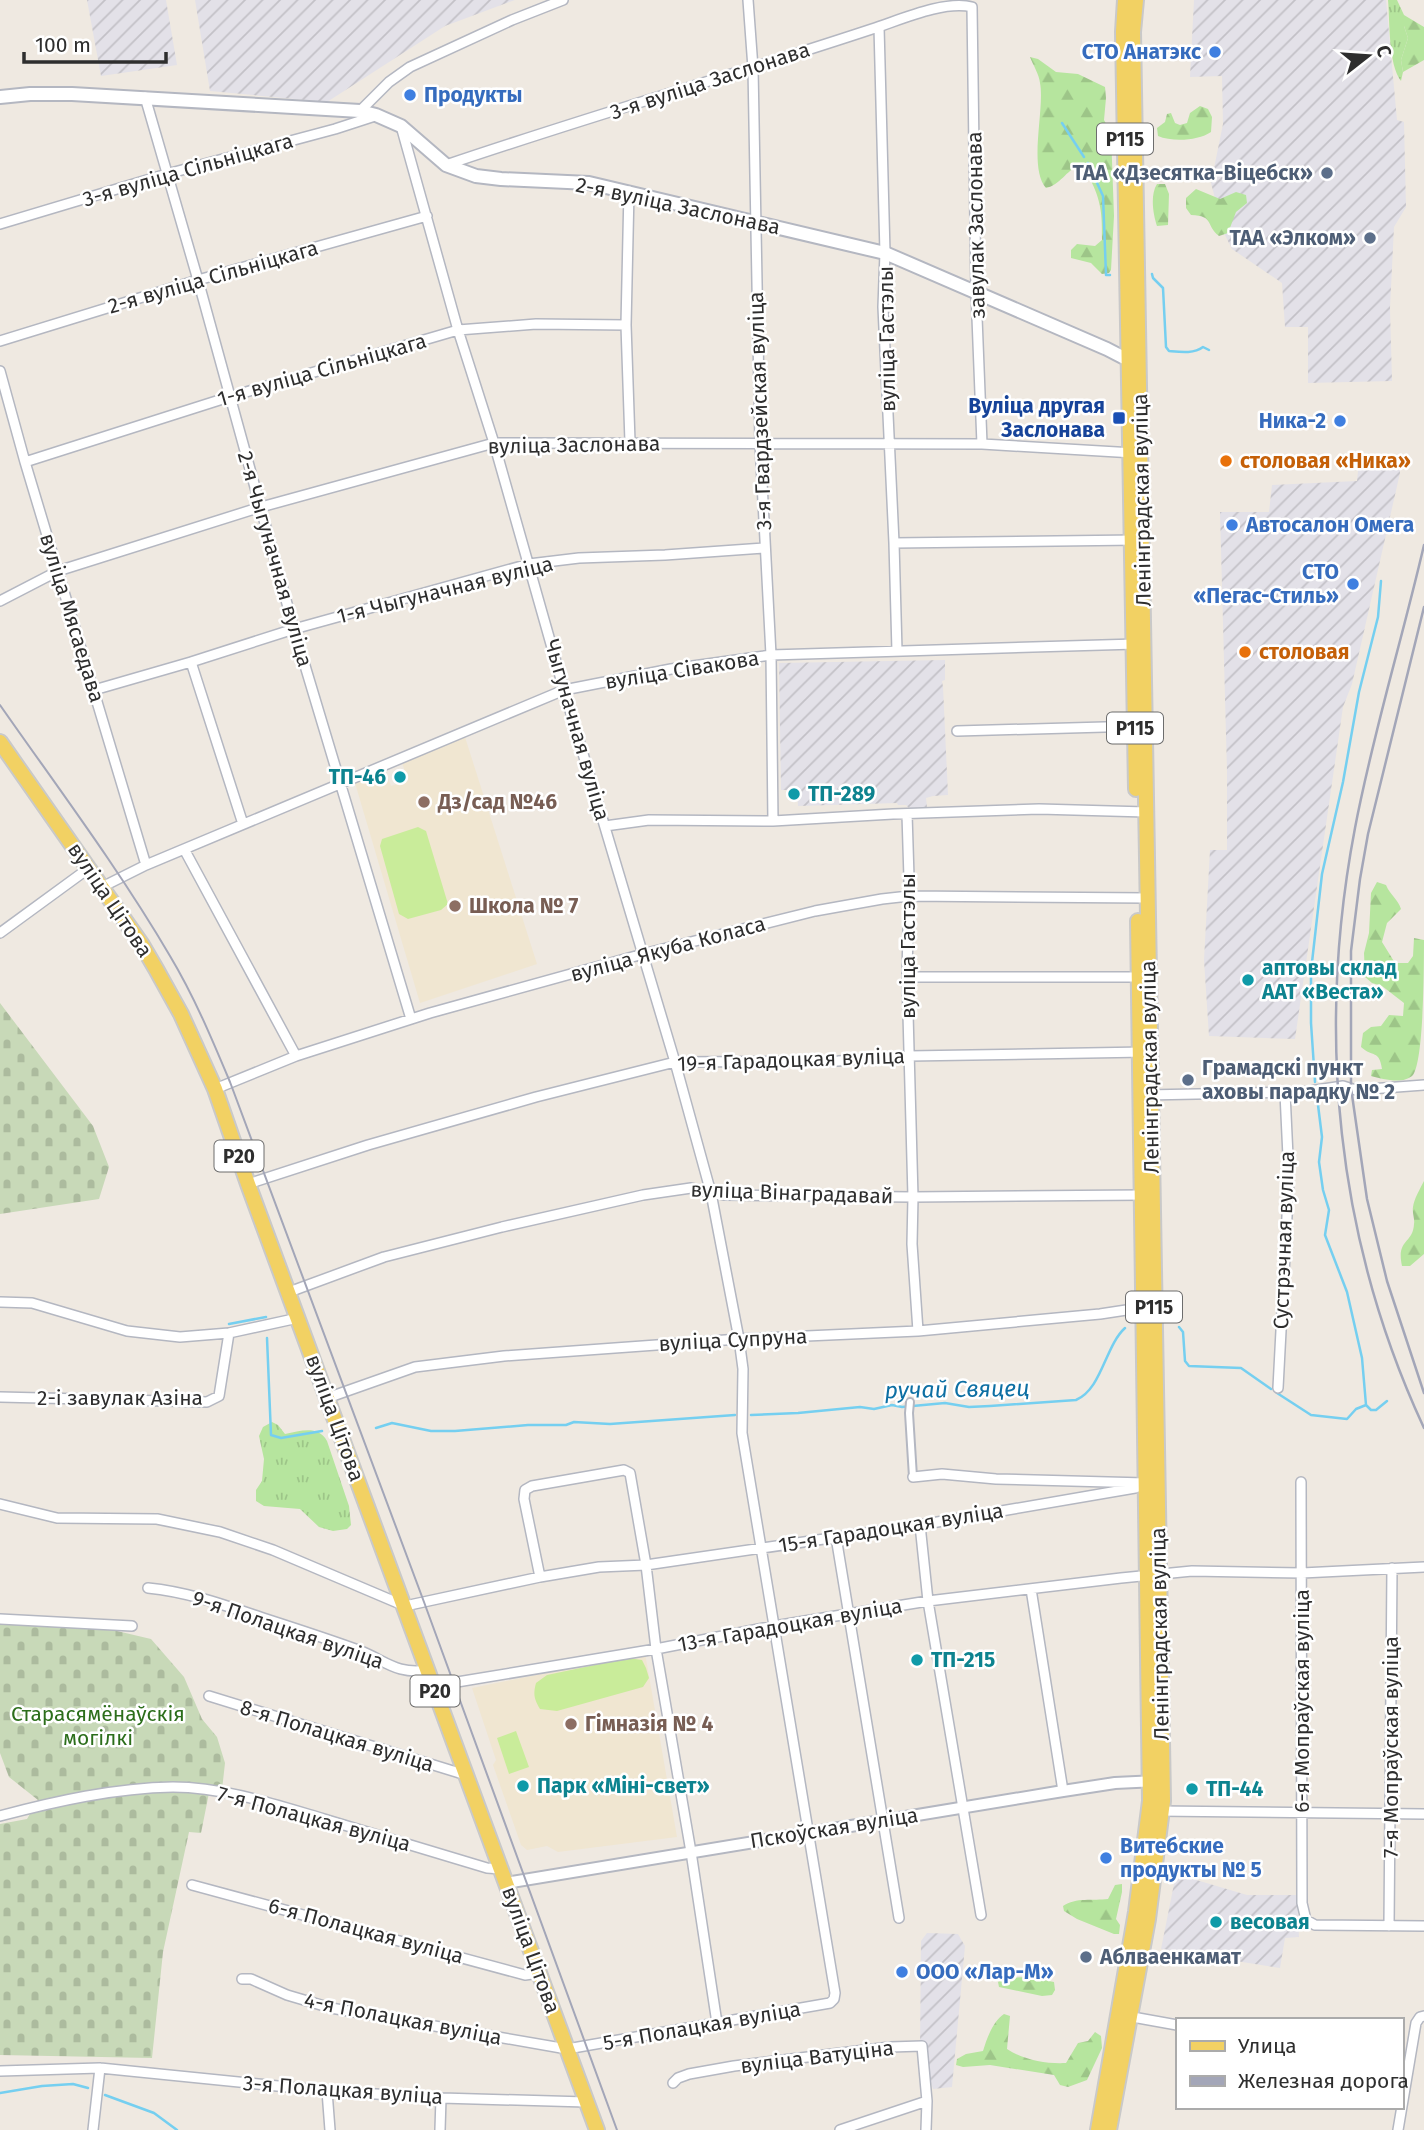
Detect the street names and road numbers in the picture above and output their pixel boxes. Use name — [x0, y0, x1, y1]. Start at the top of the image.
street label: 3-я вуліца Заслонава — [607, 36, 813, 126]
road number: Р115 — [1097, 124, 1153, 154]
street label: 3-я вуліца Сільніцкага — [80, 128, 296, 212]
street label: завулак Заслонава — [961, 131, 991, 319]
street label: 2-я вуліца Заслонава — [573, 172, 783, 240]
street label: 2-я вуліца Сільніцкага — [105, 235, 321, 319]
street label: вуліца Гастэлы — [873, 266, 901, 412]
street label: 3-я Гвардзейская вуліца — [743, 291, 777, 531]
street label: 1-я вуліца Сільніцкага — [215, 328, 429, 412]
street label: Ленінградская вуліца — [1127, 393, 1157, 607]
street label: вуліца Заслонава — [487, 430, 661, 460]
street label: 2-я Чыгуначная вуліца — [232, 448, 318, 670]
street label: вуліца Мясаедава — [34, 530, 110, 706]
street label: 1-я Чыгуначная вуліца — [334, 551, 556, 629]
street label: Чыгуначная вуліца — [539, 636, 615, 824]
street label: вуліца Сівакова — [603, 645, 761, 695]
road number: Р115 — [1107, 712, 1163, 744]
street label: вуліца Цітова — [62, 838, 158, 962]
street label: вуліца Гастэлы — [895, 873, 921, 1019]
street label: вуліца Якуба Коласа — [568, 910, 768, 988]
street label: Ленінградская вуліца — [1135, 960, 1165, 1174]
street label: 19-я Гарадоцкая вуліца — [677, 1043, 905, 1077]
road number: Р20 — [215, 1140, 264, 1172]
street label: Сустрэчная вуліца — [1268, 1150, 1300, 1330]
street label: вуліца Вінаградавай — [690, 1176, 894, 1210]
road number: Р115 — [1126, 1292, 1182, 1322]
street label: вуліца Супруна — [658, 1323, 808, 1357]
street label: вуліца Цітова — [300, 1351, 370, 1485]
street label: 2-і завулак Азіна — [37, 1385, 203, 1411]
street label: 15-я Гарадоцкая вуліца — [777, 1497, 1005, 1559]
street label: Ленінградская вуліца — [1145, 1527, 1175, 1741]
street label: 9-я Полацкая вуліца — [189, 1585, 387, 1675]
street label: 6-я Мопраўская вуліца — [1289, 1589, 1315, 1813]
street label: 13-я Гарадоцкая вуліца — [676, 1592, 904, 1658]
street label: 7-я Мопраўская вуліца — [1378, 1636, 1404, 1858]
road number: Р20 — [410, 1676, 460, 1707]
street label: 8-я Полацкая вуліца — [237, 1694, 437, 1778]
street label: 7-я Полацкая вуліца — [214, 1781, 414, 1857]
street label: Пскоўская вуліца — [748, 1802, 920, 1854]
street label: вуліца Цітова — [496, 1883, 566, 2017]
street label: 6-я Полацкая вуліца — [266, 1892, 466, 1970]
street label: 4-я Полацкая вуліца — [302, 1987, 504, 2051]
street label: 5-я Полацкая вуліца — [601, 1996, 803, 2056]
street label: вуліца Ватуціна — [739, 2035, 895, 2079]
street label: 3-я Полацкая вуліца — [242, 2070, 444, 2110]

